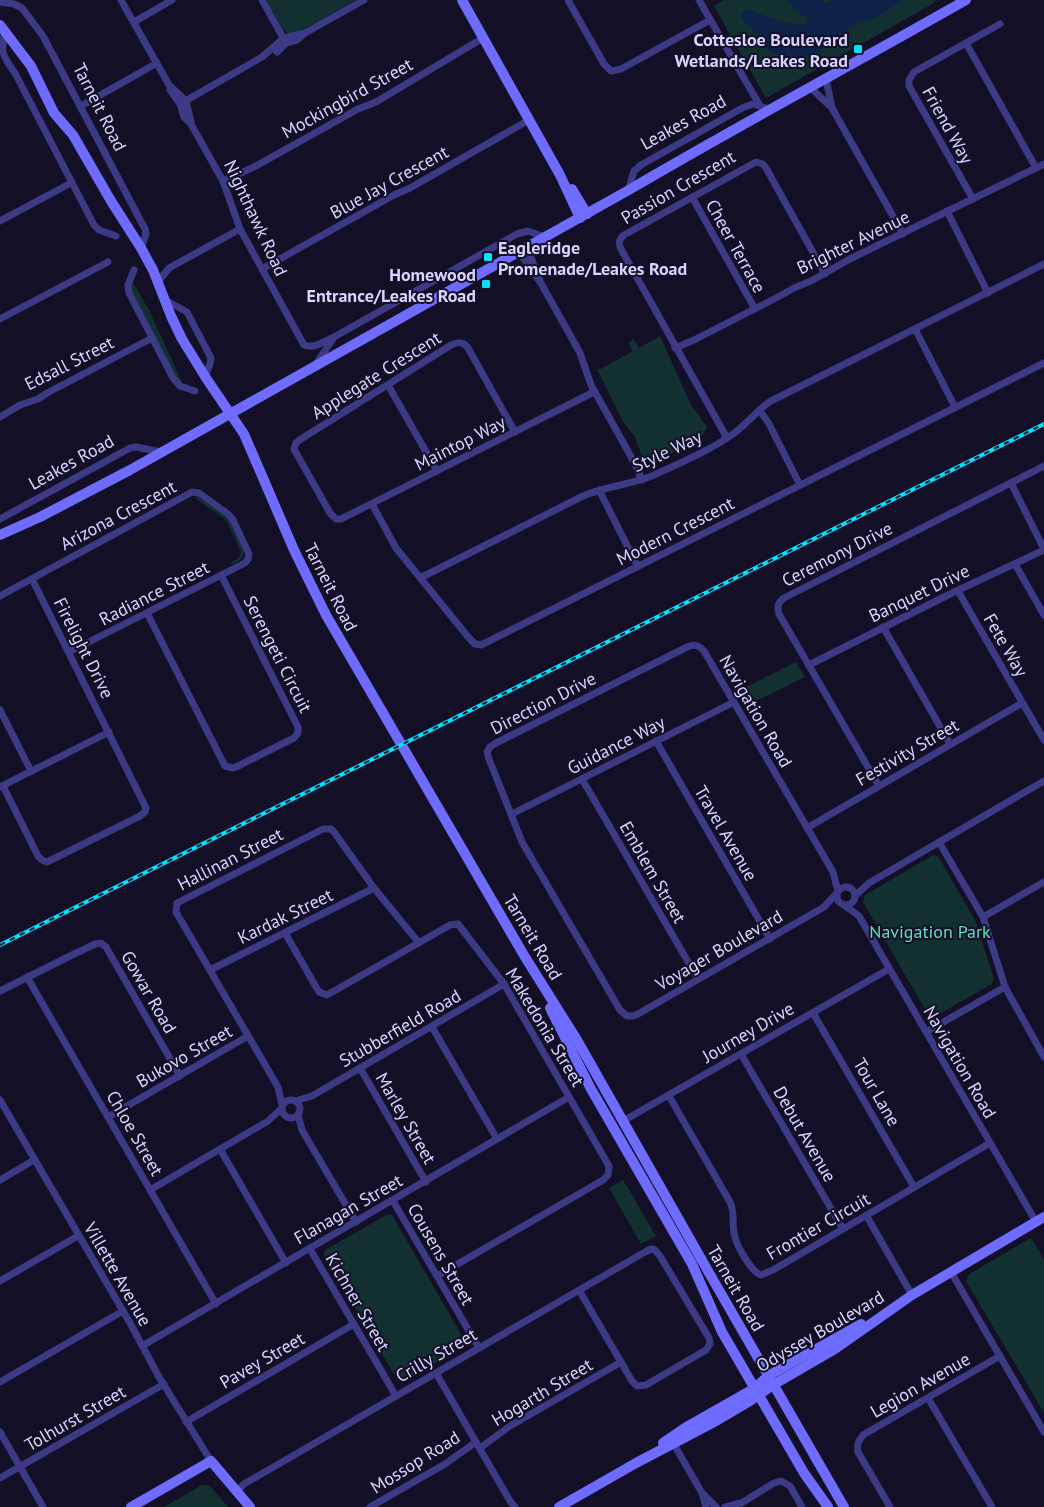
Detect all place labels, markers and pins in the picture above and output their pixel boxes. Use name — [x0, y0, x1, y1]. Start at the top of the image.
place label: Cottesloe Boulevard Wetlands/Leakes Road — [674, 28, 848, 72]
marker: Cottesloe Boulevard Wetlands/Leakes Road — [852, 43, 864, 55]
place label: Eagleridge Promenade/Leakes Road — [498, 236, 687, 280]
marker: Eagleridge Promenade/Leakes Road — [482, 251, 494, 263]
place label: Homewood Entrance/Leakes Road — [307, 263, 476, 307]
marker: Homewood Entrance/Leakes Road — [480, 278, 492, 290]

